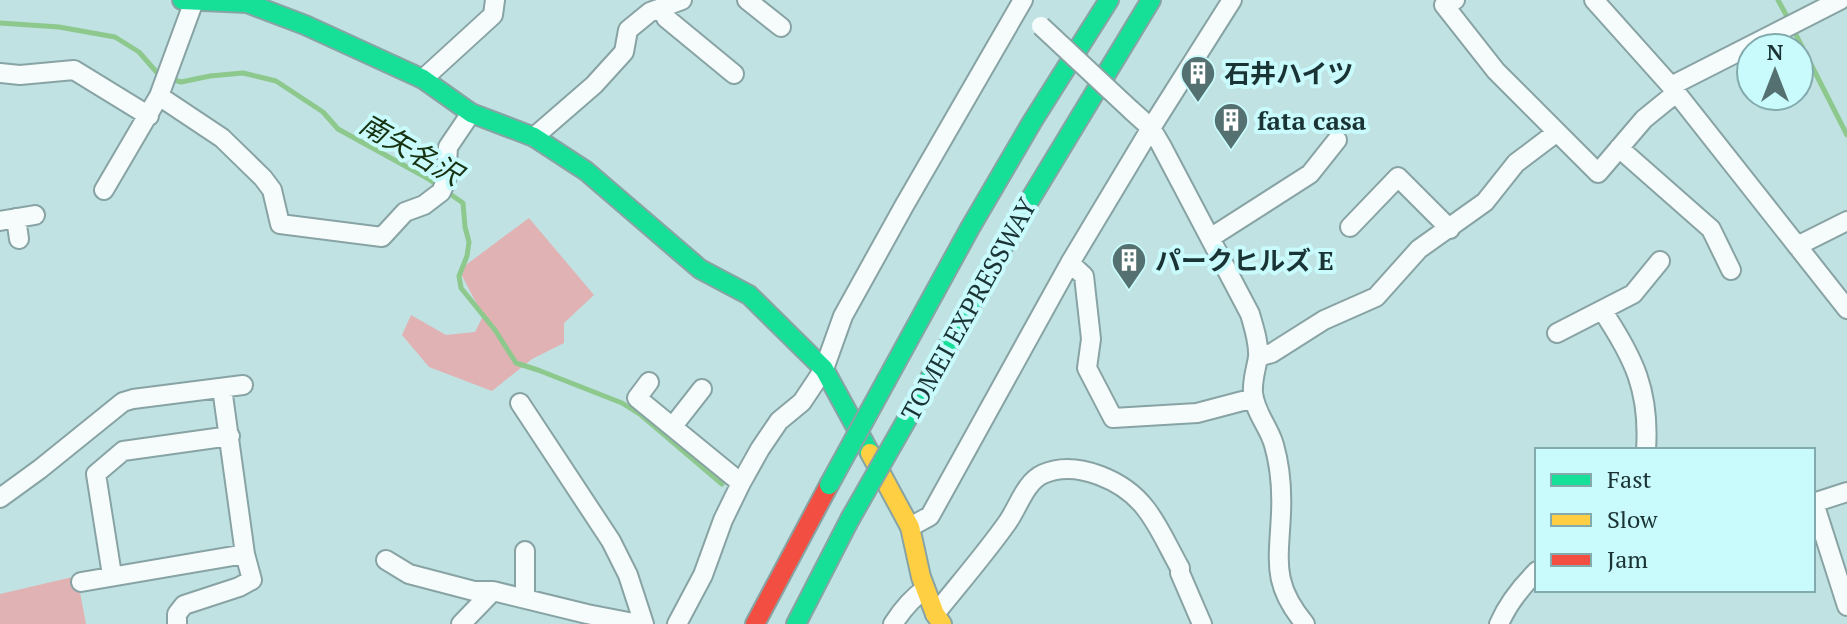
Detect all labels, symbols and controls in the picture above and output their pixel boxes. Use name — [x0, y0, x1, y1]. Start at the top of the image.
north arrow — [1735, 32, 1815, 112]
text: N — [1767, 37, 1784, 66]
building icon: 石井ハイツ — [1179, 54, 1217, 104]
place label: 石井ハイツ — [1224, 56, 1353, 90]
building icon: fata casa — [1212, 101, 1250, 151]
place label: fata casa — [1257, 103, 1367, 137]
water label: 南矢名沢 — [353, 105, 472, 195]
street label: TOMEI EXPRESSWAY — [893, 191, 1043, 426]
building icon: パークヒルズ E — [1110, 241, 1148, 291]
place label: パークヒルズ E — [1155, 243, 1334, 277]
legend — [1535, 448, 1815, 592]
text: Fast — [1607, 463, 1652, 495]
text: Slow — [1607, 503, 1658, 535]
text: Jam — [1607, 543, 1648, 575]

